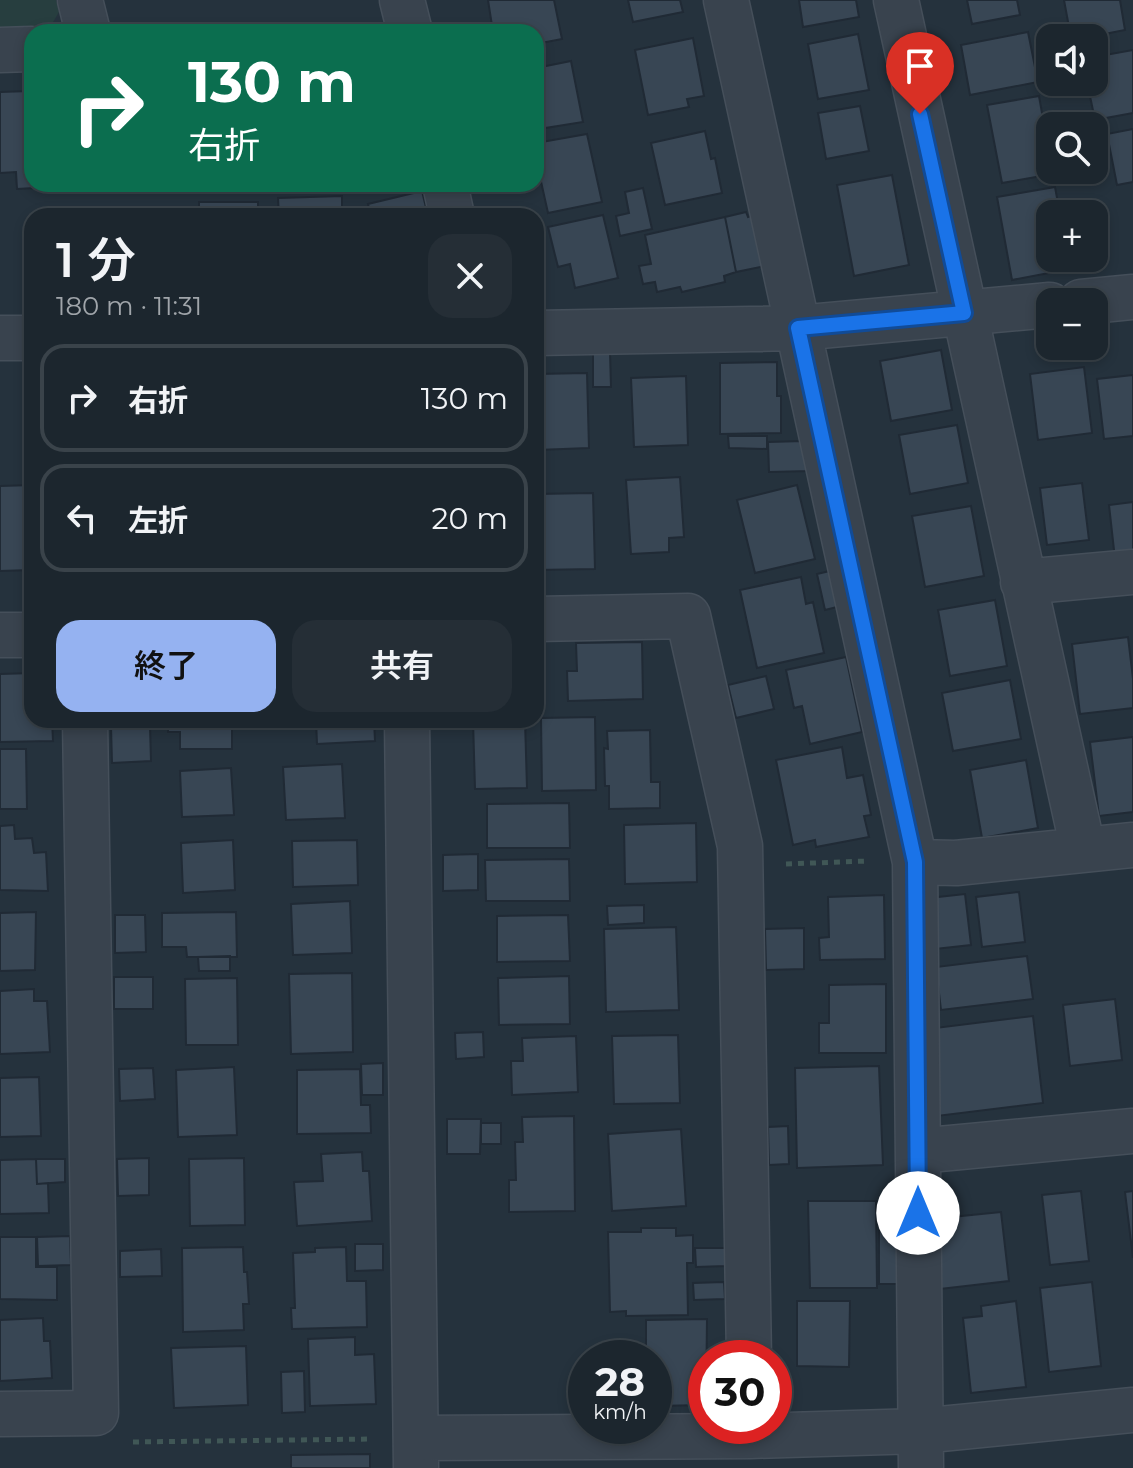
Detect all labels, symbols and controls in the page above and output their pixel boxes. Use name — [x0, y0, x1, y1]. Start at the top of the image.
map controls — [1036, 24, 1108, 360]
button: sound — [1036, 24, 1108, 96]
pin — [886, 32, 954, 114]
icon: arrive — [898, 44, 942, 88]
text: 130 m — [188, 48, 356, 116]
icon: right — [56, 56, 160, 160]
button: search — [1036, 112, 1108, 184]
text: 右折 — [188, 123, 260, 167]
button: + — [1036, 200, 1108, 272]
text: 1 分 — [56, 231, 136, 289]
button: close — [428, 234, 512, 318]
button: − — [1036, 288, 1108, 360]
text: 180 m · 11:31 — [56, 290, 202, 322]
icon: right — [60, 376, 104, 420]
text: 130 m — [421, 380, 508, 417]
text: 右折 — [128, 382, 188, 419]
icon: left — [60, 496, 104, 540]
text: 20 m — [431, 500, 508, 537]
text: 左折 — [128, 502, 188, 539]
button: 終了 — [56, 620, 276, 712]
button: 共有 — [292, 620, 512, 712]
position arrow — [876, 1171, 960, 1255]
speed limit sign: 30 — [688, 1340, 792, 1444]
text: 28 — [595, 1357, 645, 1406]
text: km/h — [593, 1400, 647, 1424]

